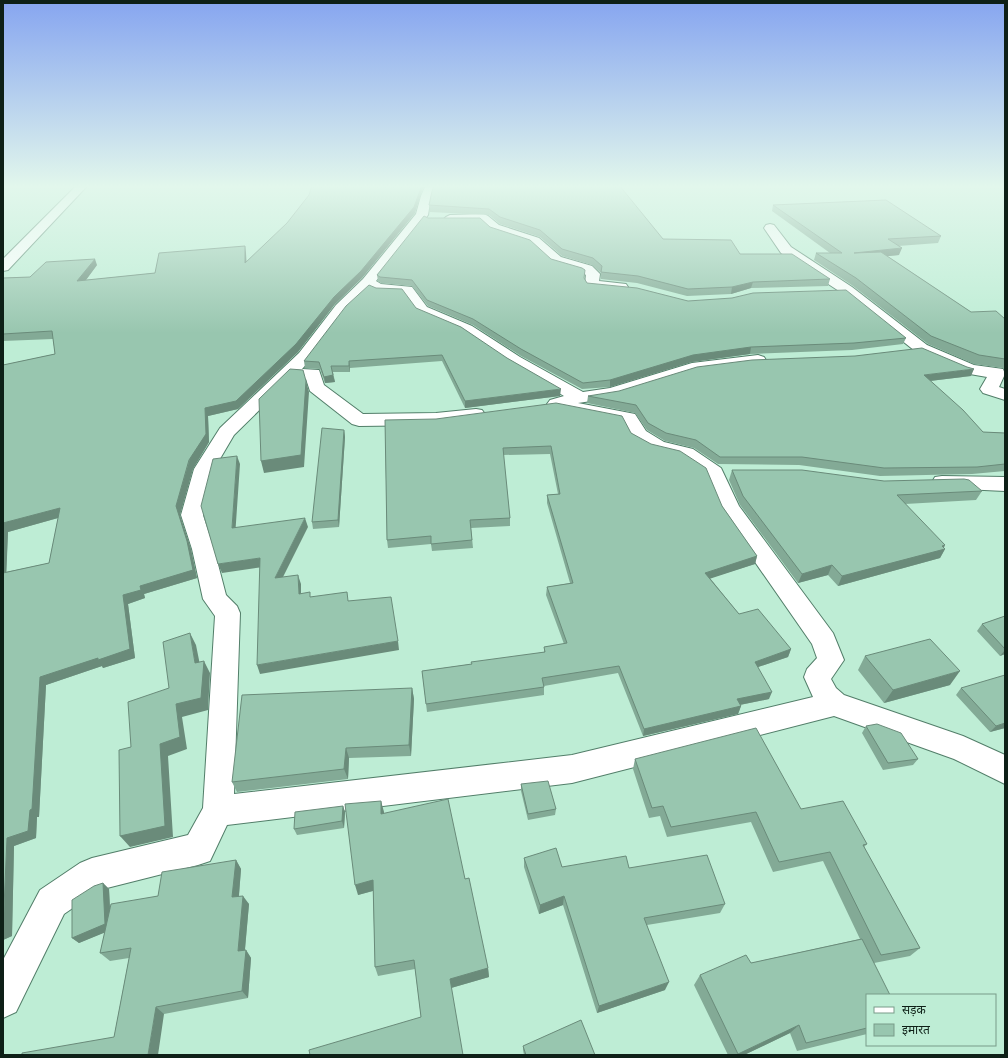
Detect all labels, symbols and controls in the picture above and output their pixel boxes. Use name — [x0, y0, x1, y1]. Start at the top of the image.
legend — [866, 994, 996, 1046]
text: सड़क — [902, 1003, 927, 1017]
text: इमारत — [902, 1023, 931, 1037]

